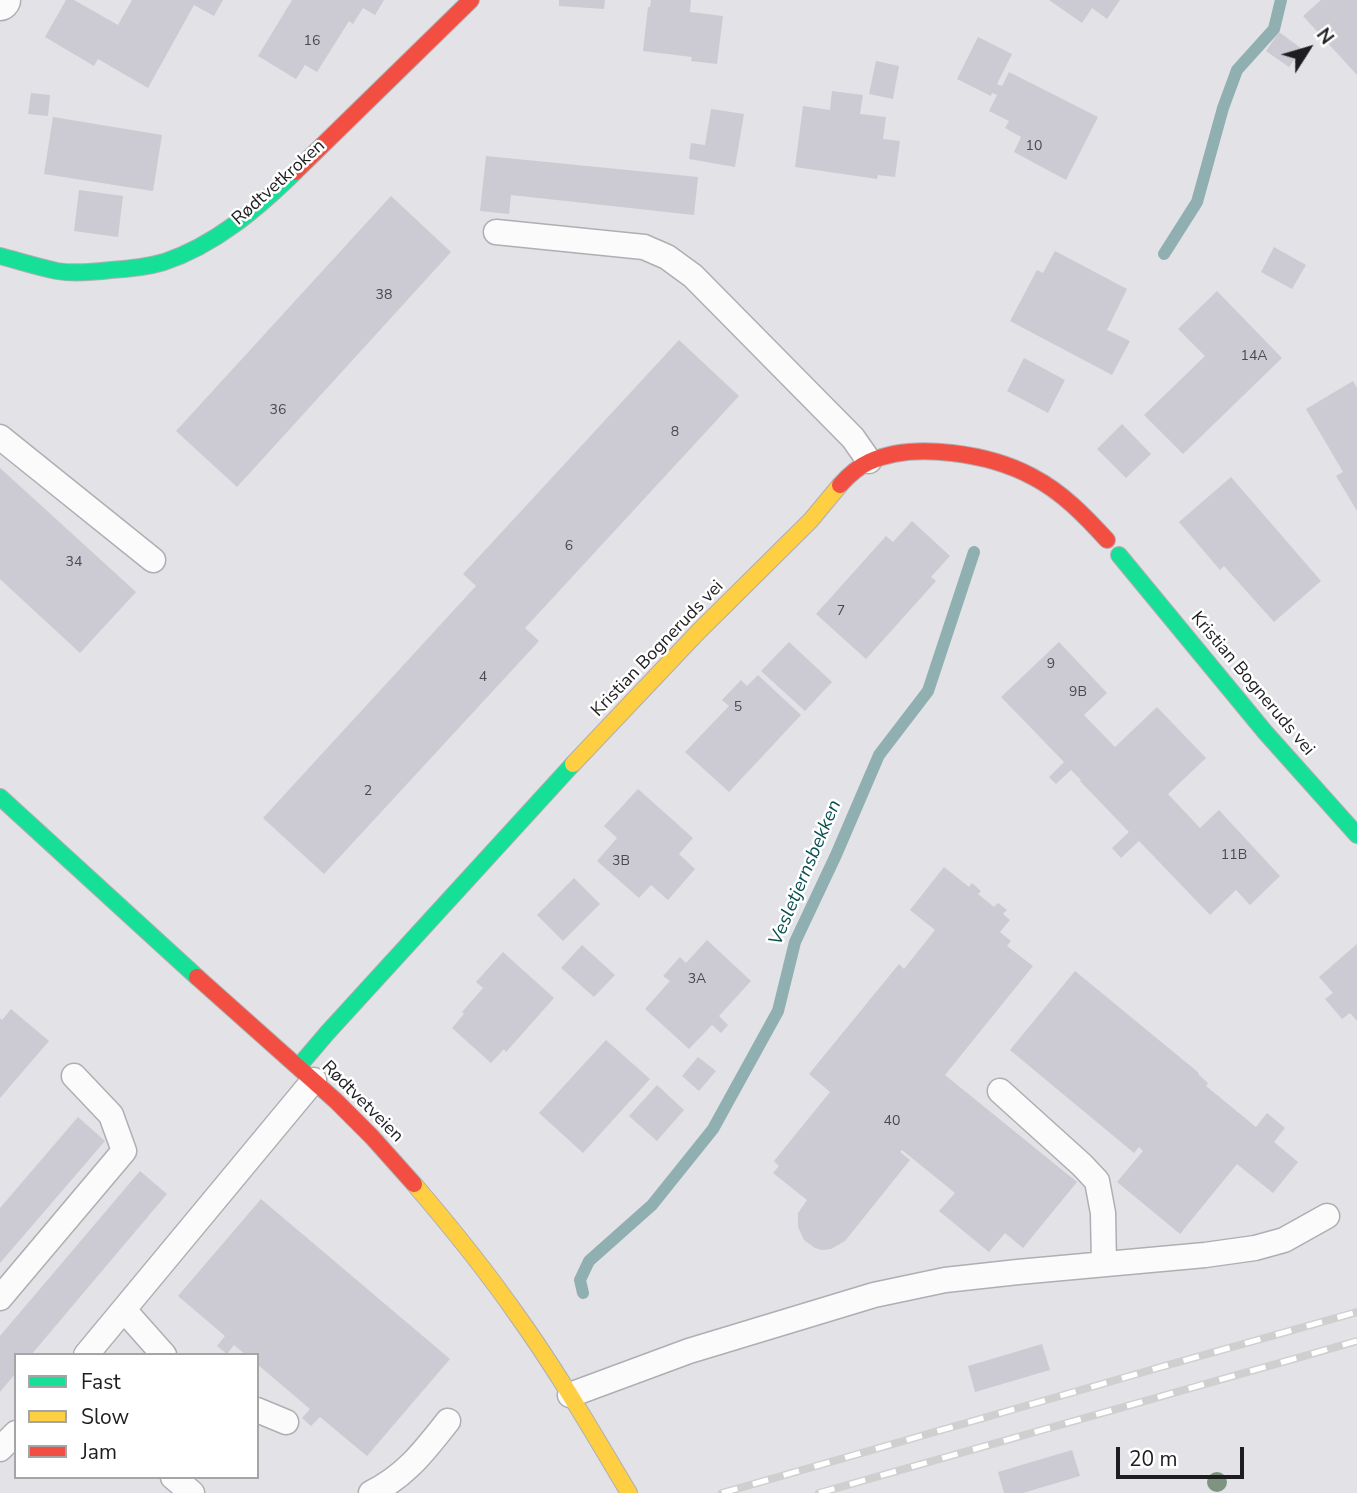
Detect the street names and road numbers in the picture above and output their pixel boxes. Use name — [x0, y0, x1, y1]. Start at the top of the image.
street label: Rødtvetkroken — [228, 136, 330, 230]
street label: Kristian Bogneruds vei — [587, 576, 729, 722]
street label: Kristian Bogneruds vei — [1186, 608, 1318, 760]
street label: Rødtvetveien — [317, 1057, 407, 1147]

